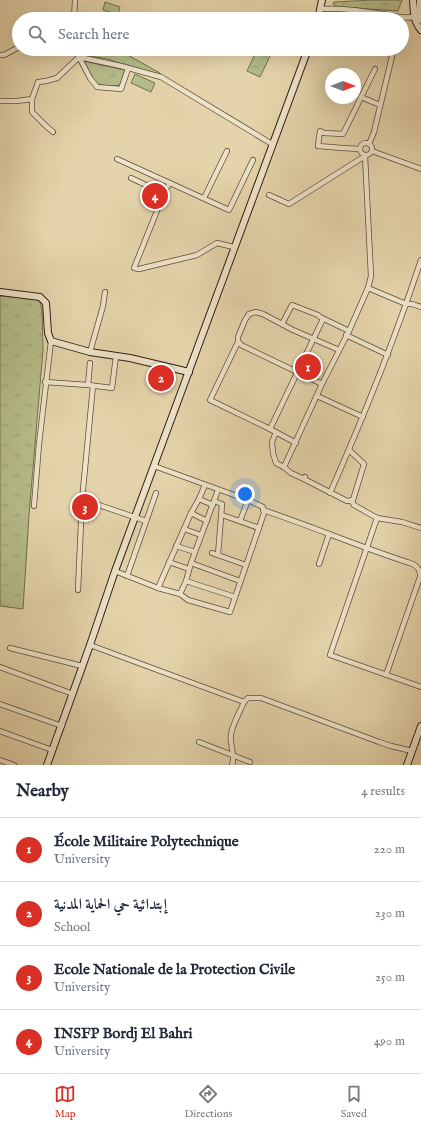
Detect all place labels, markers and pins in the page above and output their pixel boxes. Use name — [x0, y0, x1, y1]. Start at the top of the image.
pin: 4 — [142, 181, 168, 211]
pin: 1 — [295, 352, 321, 382]
pin: 2 — [148, 363, 174, 393]
pin: 3 — [72, 492, 98, 522]

